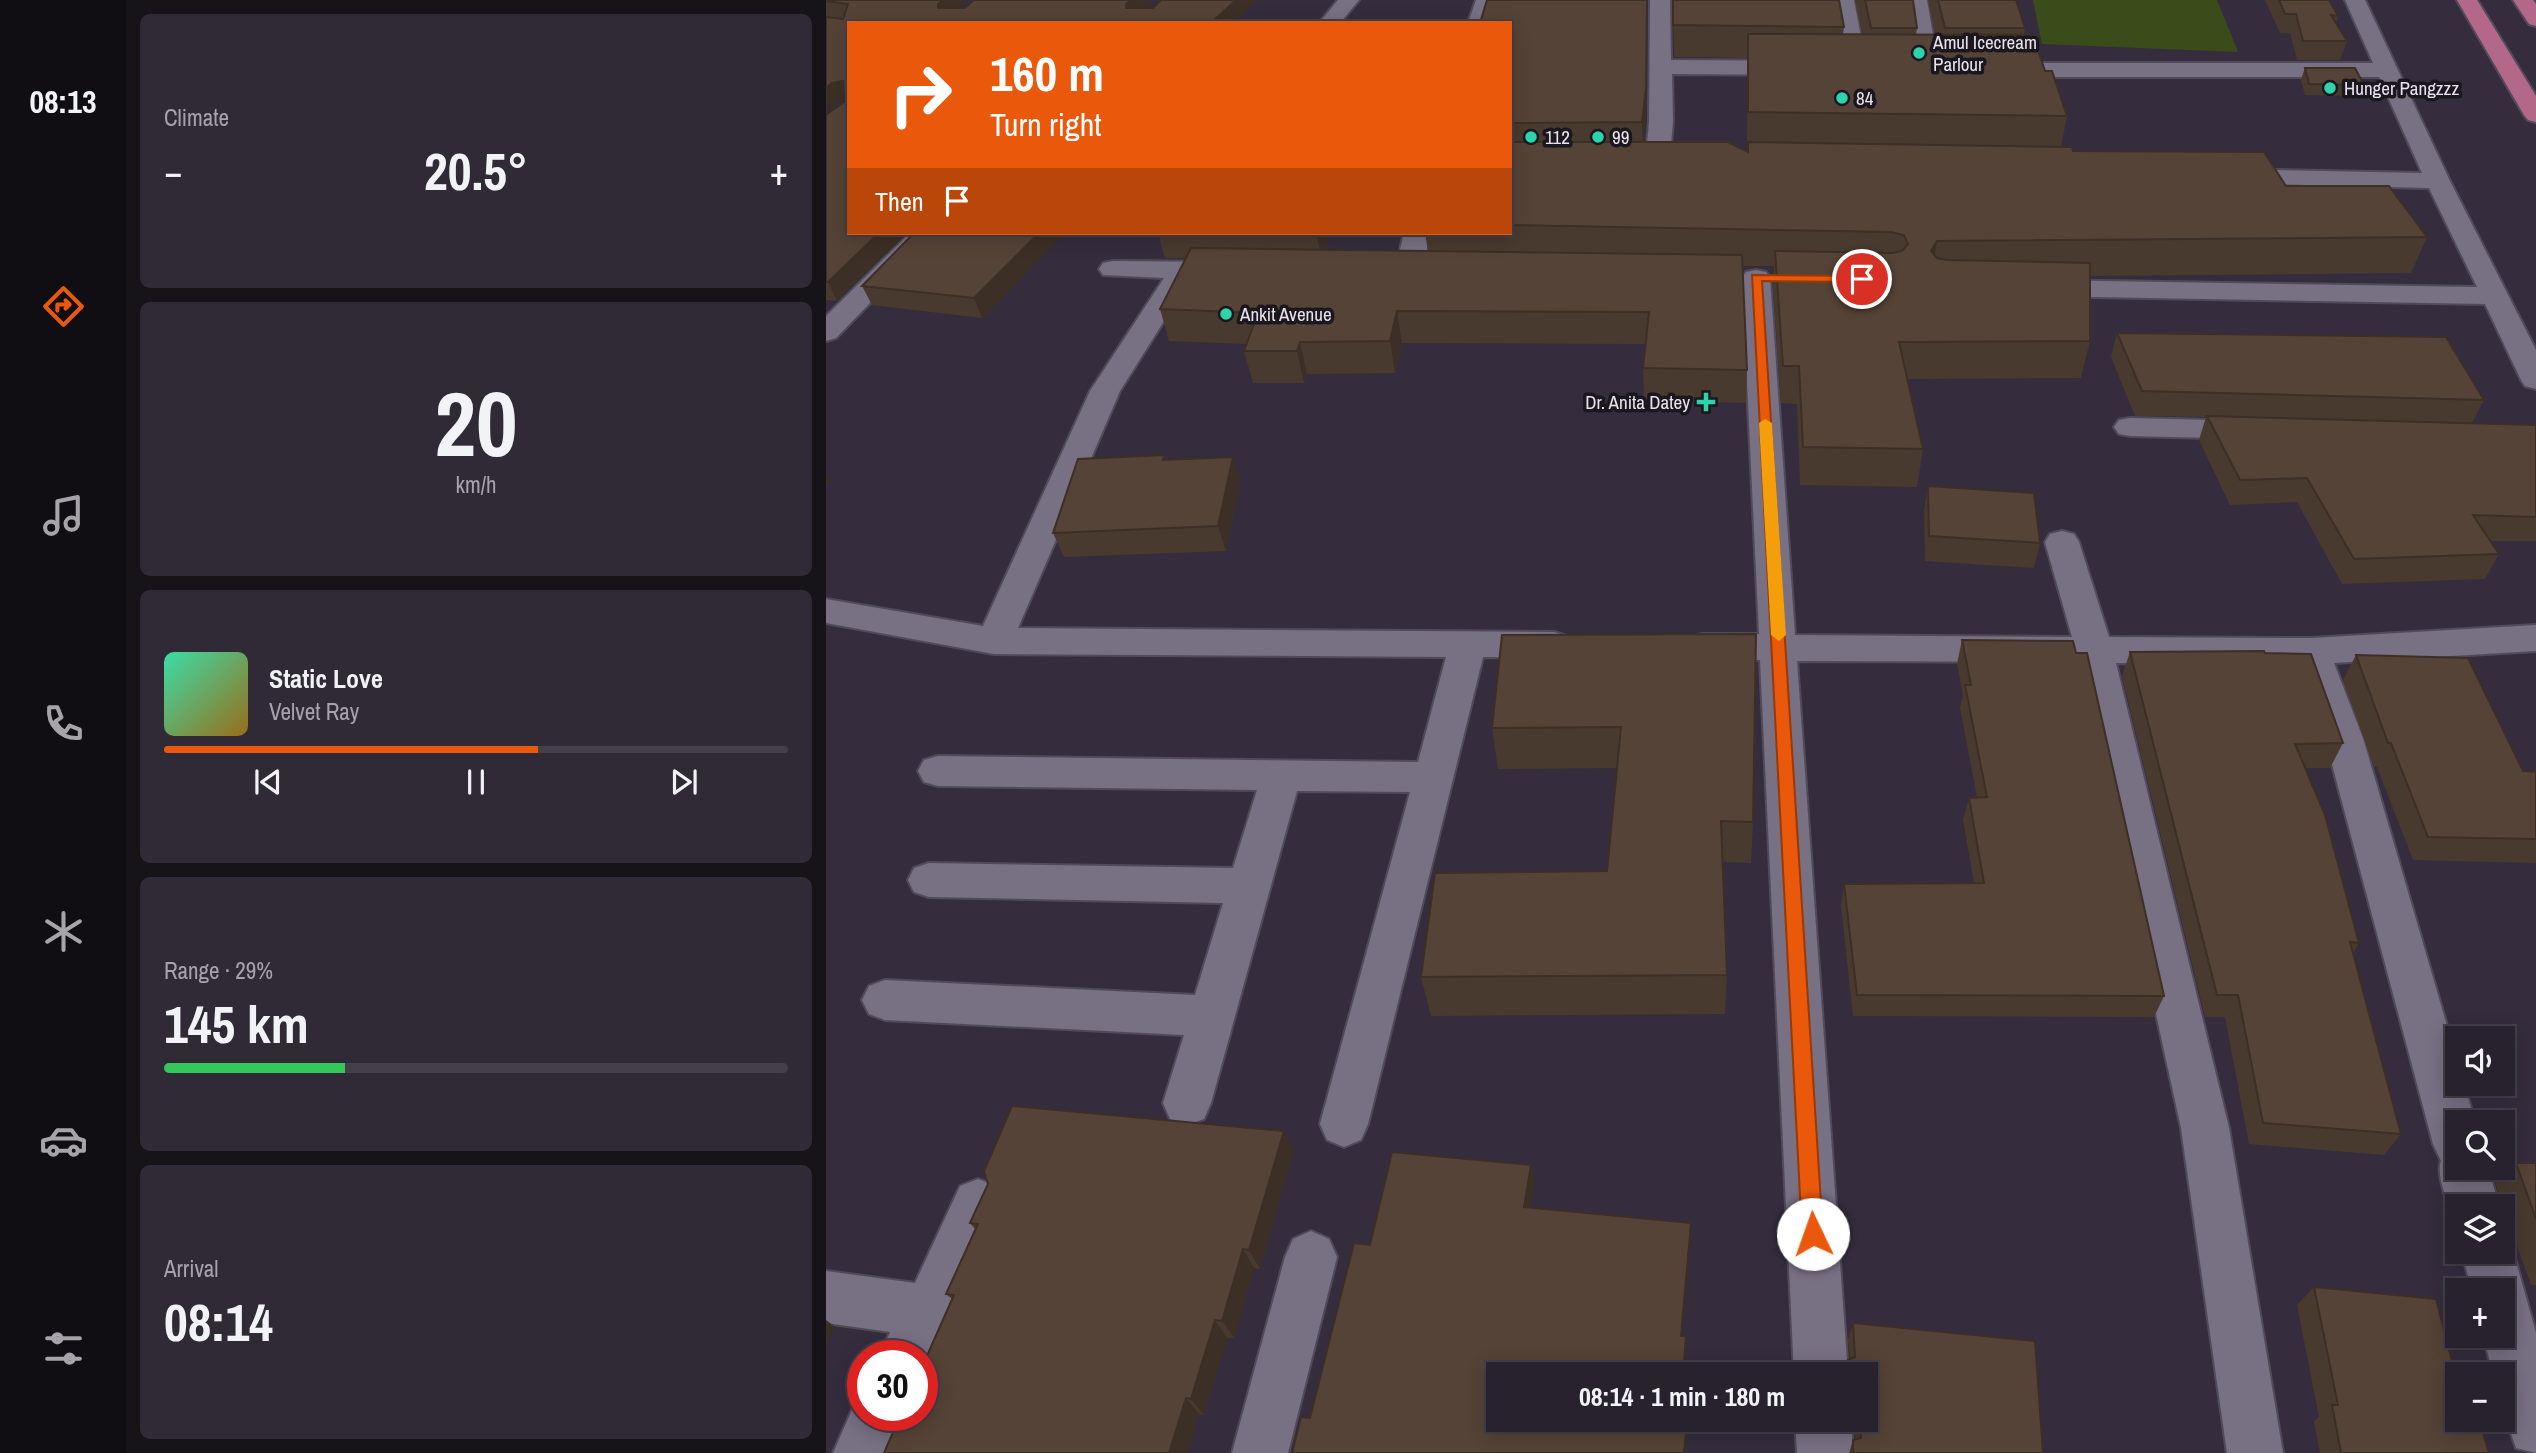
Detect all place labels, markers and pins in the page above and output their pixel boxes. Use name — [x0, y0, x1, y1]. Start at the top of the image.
place label: Amul Icecream Parlour — [1932, 29, 2037, 77]
marker: Amul Icecream Parlour — [1911, 45, 1927, 61]
place label: Hunger Pangzzz — [2344, 75, 2459, 101]
marker: Hunger Pangzzz — [2322, 80, 2338, 96]
place label: 84 — [1856, 85, 1874, 111]
marker: 84 — [1834, 90, 1850, 106]
place label: 112 — [1545, 124, 1570, 150]
place label: 99 — [1612, 124, 1629, 150]
marker: 112 — [1523, 129, 1539, 145]
marker: 99 — [1590, 129, 1606, 145]
pin — [1832, 249, 1892, 309]
place label: Ankit Avenue — [1239, 301, 1332, 327]
marker: Ankit Avenue — [1218, 306, 1234, 322]
place label: Dr. Anita Datey — [1585, 389, 1690, 415]
marker: Dr. Anita Datey — [1696, 392, 1716, 412]

